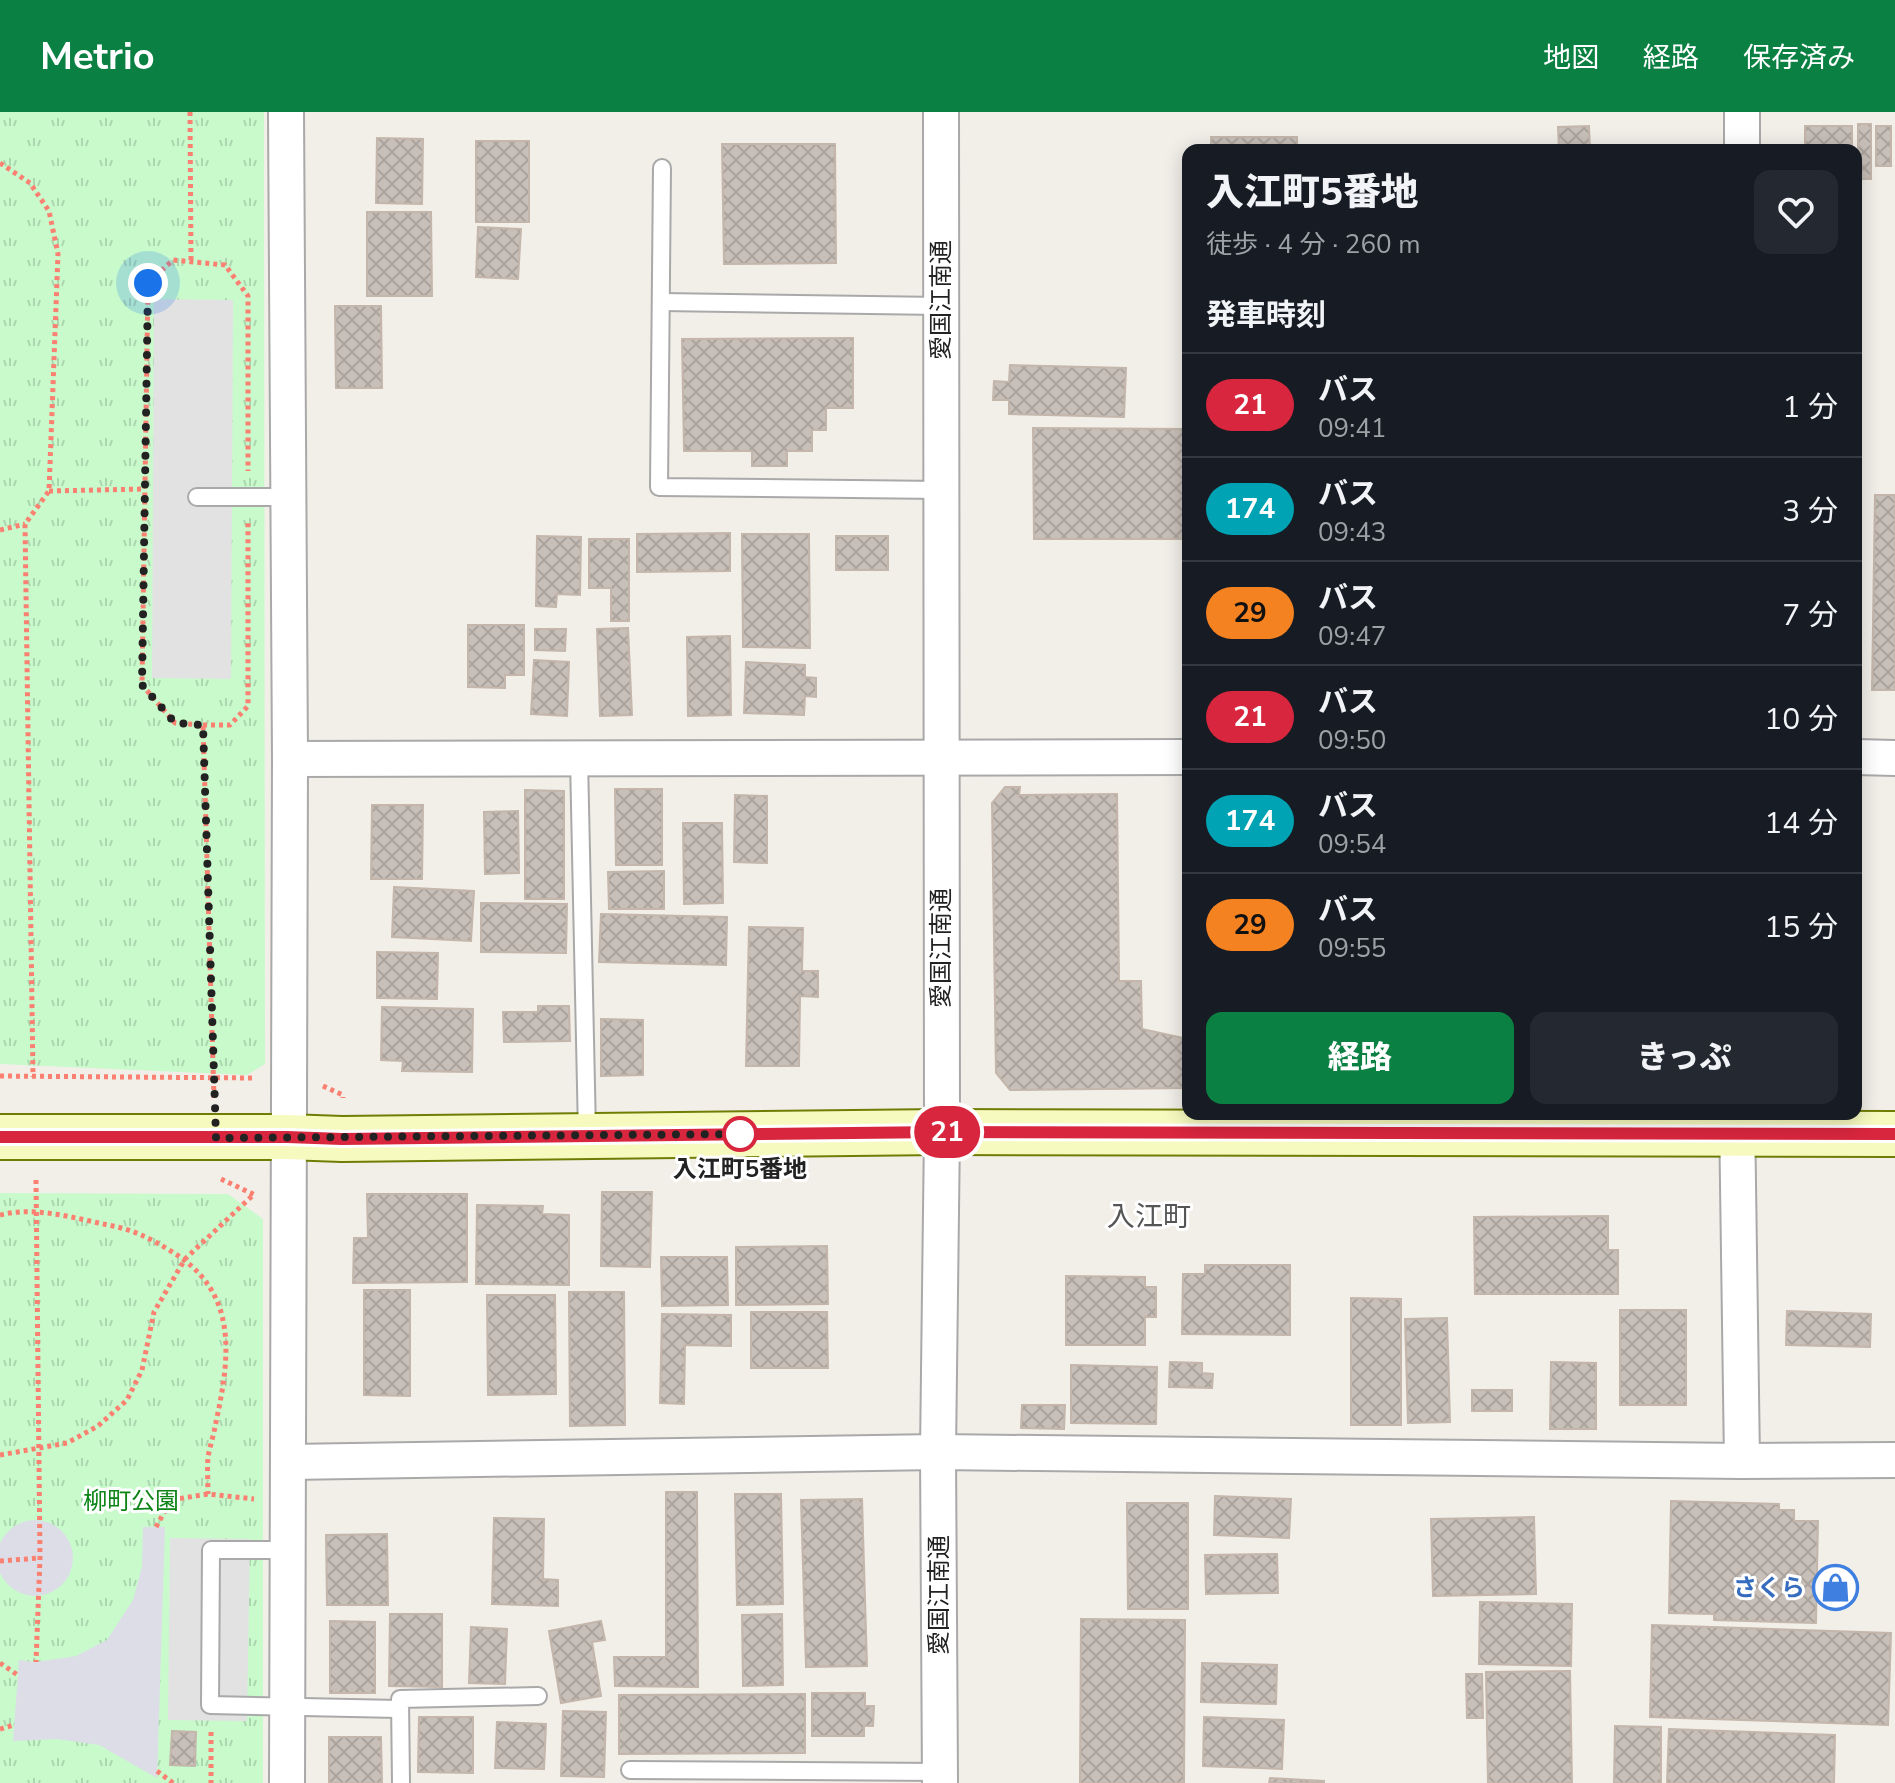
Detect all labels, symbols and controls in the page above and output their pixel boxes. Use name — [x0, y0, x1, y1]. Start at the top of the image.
text: Metrio — [40, 31, 155, 82]
text: 地図 — [1543, 39, 1599, 77]
text: 経路 — [1643, 39, 1699, 77]
text: 保存済み — [1743, 39, 1855, 77]
text: 入江町5番地 — [1206, 167, 1419, 218]
button: heart — [1754, 170, 1838, 254]
text: 徒歩 · 4 分 · 260 m — [1206, 227, 1421, 262]
street label: 愛国江南通 — [925, 240, 957, 360]
your location — [128, 263, 168, 303]
text: 発車時刻 — [1206, 295, 1326, 336]
text: バス — [1318, 370, 1378, 411]
text: 21 — [1233, 386, 1267, 424]
text: 1 分 — [1782, 387, 1838, 428]
text: 09:41 — [1318, 411, 1386, 446]
text: バス — [1318, 474, 1378, 515]
text: 174 — [1225, 490, 1275, 528]
text: 3 分 — [1782, 491, 1838, 532]
text: 09:43 — [1318, 515, 1386, 550]
text: バス — [1318, 578, 1378, 619]
text: 29 — [1233, 594, 1267, 632]
text: 7 分 — [1782, 595, 1838, 636]
text: 09:47 — [1318, 619, 1386, 654]
text: バス — [1318, 682, 1378, 723]
text: 21 — [1233, 698, 1267, 736]
text: 10 分 — [1764, 699, 1838, 740]
text: 09:50 — [1318, 723, 1386, 758]
text: バス — [1318, 786, 1378, 827]
text: 174 — [1225, 802, 1275, 840]
text: 14 分 — [1764, 803, 1838, 844]
text: 09:54 — [1318, 827, 1386, 862]
street label: 愛国江南通 — [925, 888, 957, 1008]
text: バス — [1318, 890, 1378, 931]
text: 29 — [1233, 906, 1267, 944]
text: 15 分 — [1764, 907, 1838, 948]
text: 09:55 — [1318, 931, 1386, 966]
button: 経路 — [1206, 1012, 1514, 1104]
button: きっぷ — [1530, 1012, 1838, 1104]
line badge: 21 — [911, 1106, 983, 1158]
text: 21 — [930, 1113, 964, 1151]
marker: 入江町5番地 — [723, 1117, 757, 1151]
place label: 入江町5番地 — [673, 1153, 807, 1185]
district label: 入江町 — [1107, 1198, 1191, 1236]
park label: 柳町公園 — [83, 1485, 179, 1517]
street label: 愛国江南通 — [923, 1535, 955, 1655]
shop icon: さくら — [1812, 1564, 1860, 1612]
place label: さくら — [1733, 1572, 1805, 1604]

